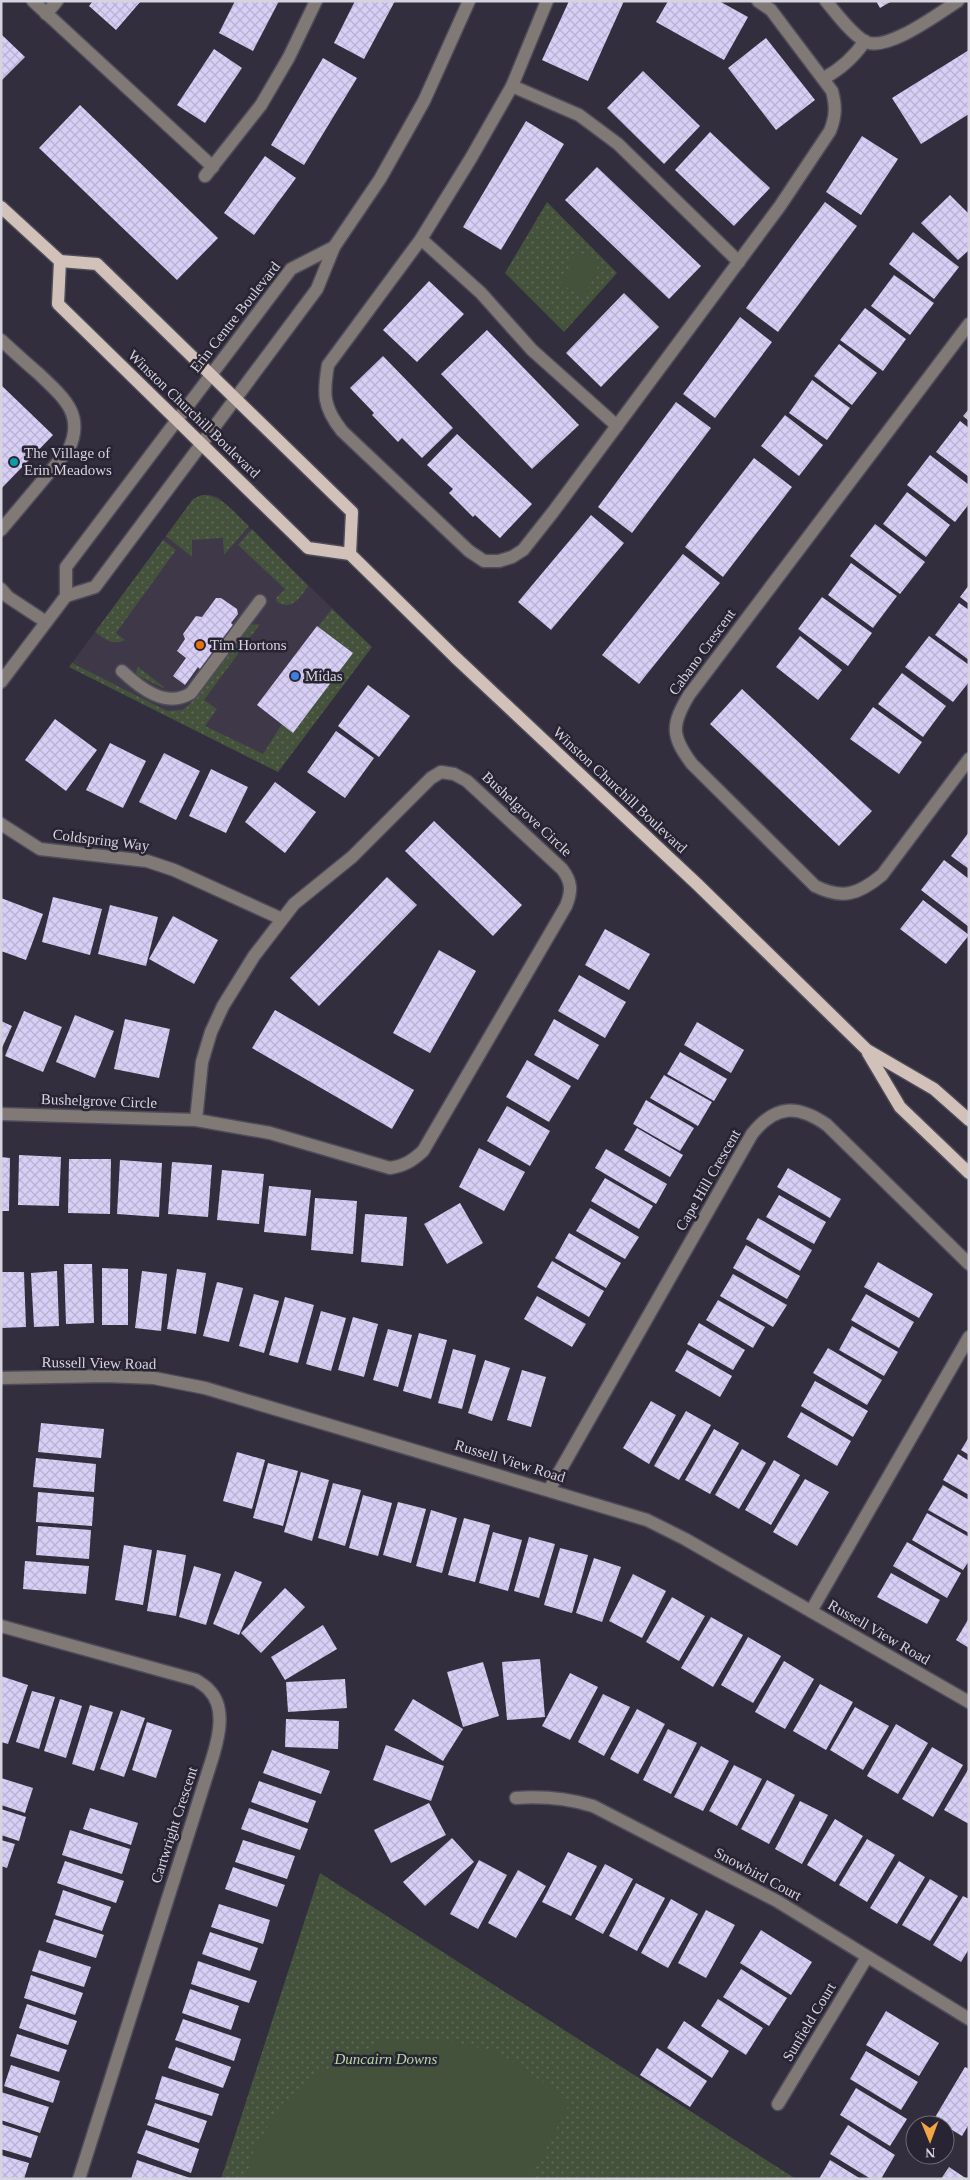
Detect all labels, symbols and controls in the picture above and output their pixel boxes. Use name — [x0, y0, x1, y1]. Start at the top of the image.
street label: Erin Centre Boulevard — [187, 258, 283, 375]
street label: Winston Churchill Boulevard — [125, 347, 264, 482]
place label: The Village of Erin Meadows — [24, 445, 112, 478]
marker: The Village of Erin Meadows — [8, 456, 20, 468]
street label: Cabano Crescent — [666, 605, 739, 698]
place label: Tim Hortons — [210, 637, 287, 653]
marker: Tim Hortons — [194, 639, 206, 651]
place label: Midas — [305, 668, 343, 684]
marker: Midas — [289, 670, 301, 682]
street label: Winston Churchill Boulevard — [550, 724, 690, 857]
street label: Bushelgrove Circle — [479, 769, 575, 860]
street label: Coldspring Way — [52, 826, 151, 854]
street label: Bushelgrove Circle — [41, 1091, 158, 1111]
street label: Cape Hill Crescent — [673, 1126, 744, 1233]
street label: Russell View Road — [42, 1354, 157, 1372]
street label: Russell View Road — [453, 1437, 568, 1486]
street label: Russell View Road — [825, 1596, 933, 1668]
street label: Cartwright Crescent — [148, 1764, 201, 1885]
street label: Snowbird Court — [712, 1844, 805, 1904]
street label: Sunfield Court — [779, 1979, 839, 2064]
park label: Duncairn Downs — [334, 2051, 438, 2067]
north arrow — [905, 2115, 955, 2165]
text: N — [925, 2145, 935, 2160]

